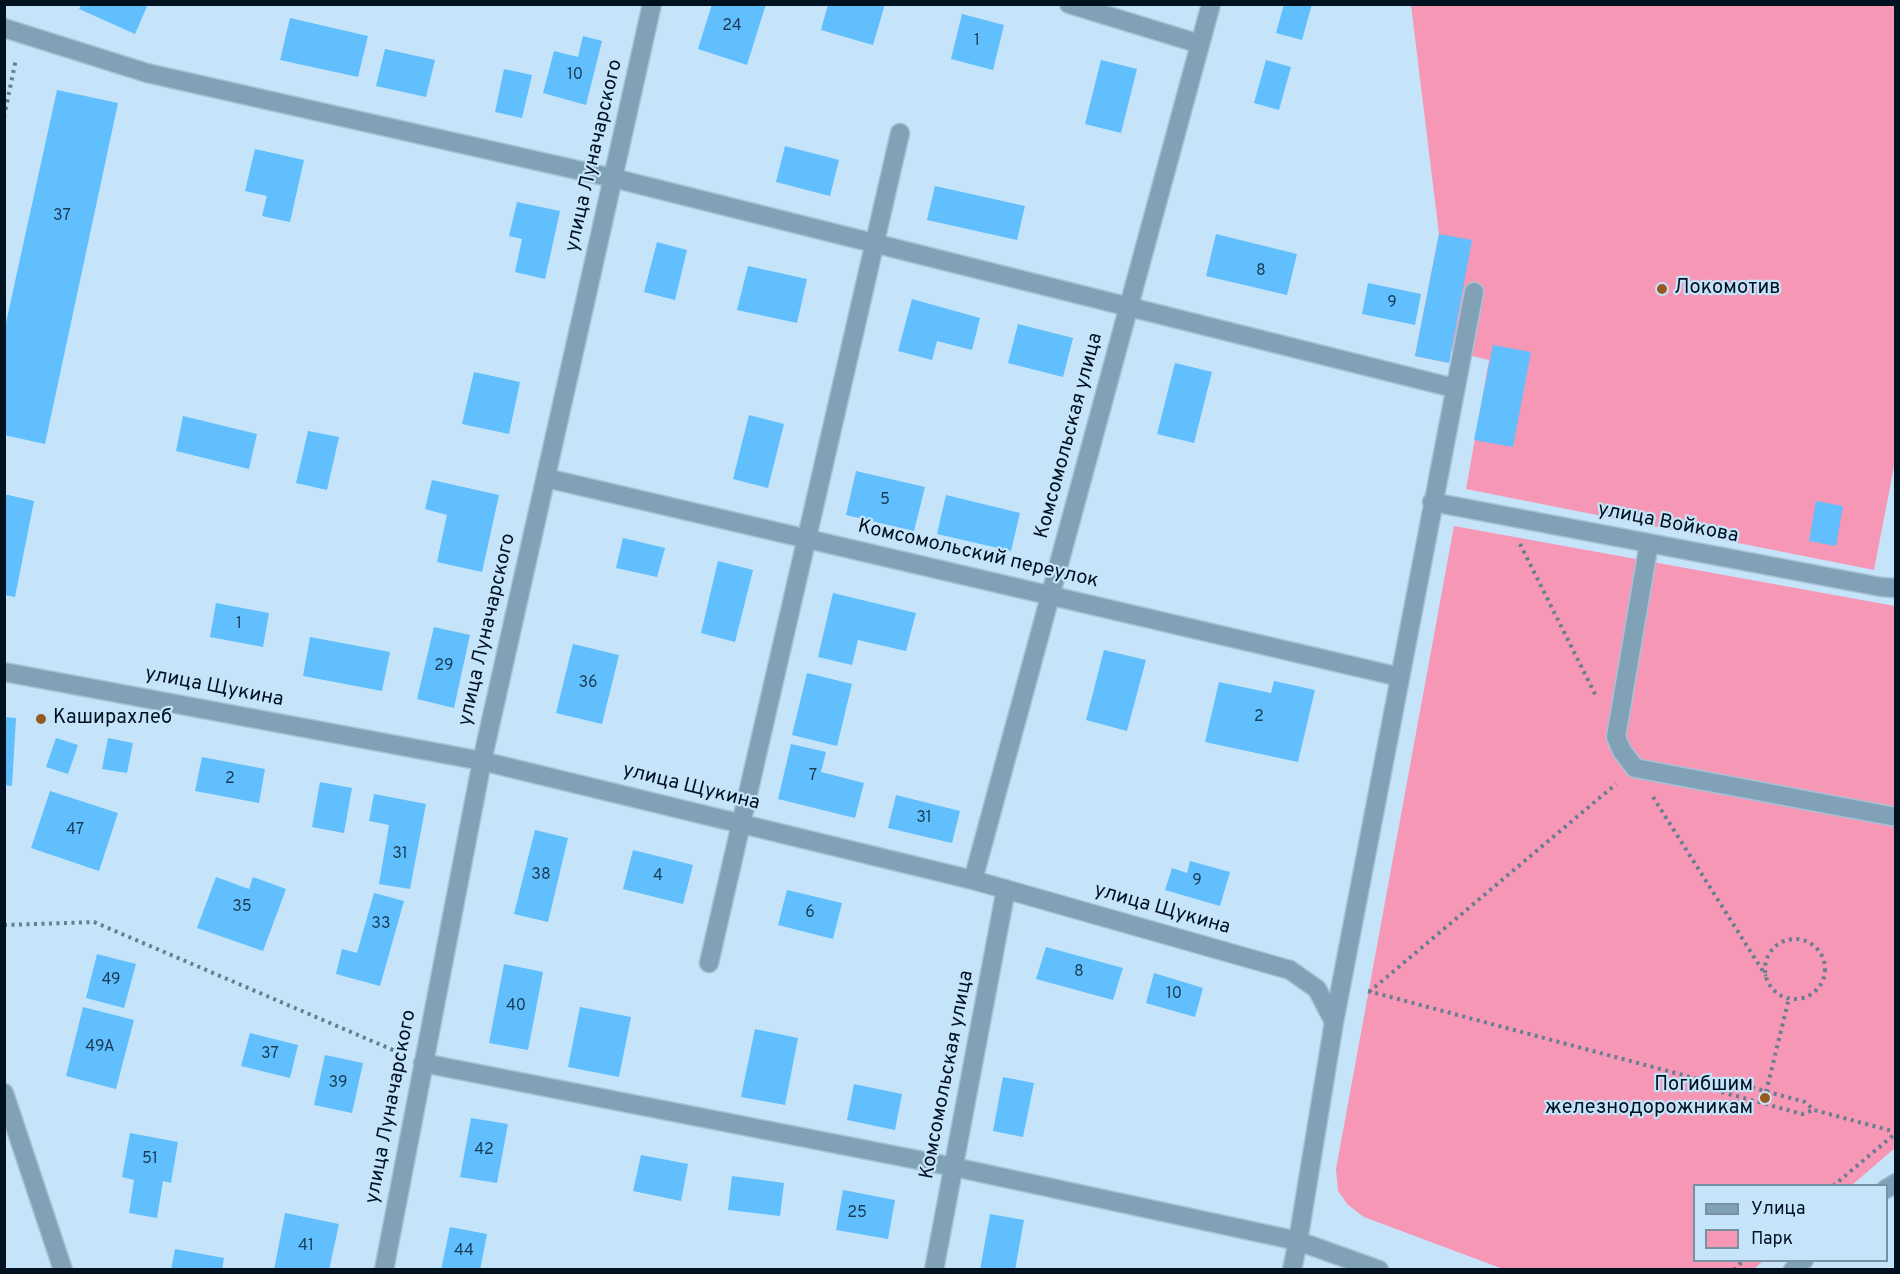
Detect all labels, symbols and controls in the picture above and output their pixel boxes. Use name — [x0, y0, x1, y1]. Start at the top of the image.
house number: 24 — [722, 17, 742, 37]
house number: 1 — [974, 32, 980, 52]
street label: улица Луначарского — [561, 57, 629, 255]
house number: 10 — [567, 66, 583, 86]
house number: 37 — [53, 207, 71, 227]
house number: 8 — [1256, 262, 1266, 282]
place label: Локомотив — [1674, 277, 1780, 301]
marker: Локомотив — [1655, 282, 1669, 296]
house number: 9 — [1387, 294, 1397, 314]
street label: Комсомольская улица — [1031, 330, 1109, 542]
house number: 5 — [880, 491, 890, 511]
street label: улица Войкова — [1596, 499, 1740, 549]
street label: Комсомольский переулок — [855, 516, 1101, 594]
street label: улица Луначарского — [454, 531, 522, 729]
house number: 1 — [236, 615, 242, 635]
house number: 29 — [434, 657, 454, 677]
street label: улица Щукина — [143, 663, 285, 713]
house number: 36 — [578, 674, 598, 694]
place label: Каширахлеб — [53, 707, 172, 731]
house number: 2 — [1254, 708, 1264, 728]
marker: Каширахлеб — [34, 712, 48, 726]
street label: улица Щукина — [620, 759, 762, 817]
house number: 7 — [809, 767, 817, 787]
house number: 2 — [225, 770, 235, 790]
house number: 31 — [916, 809, 932, 829]
house number: 47 — [66, 821, 84, 841]
house number: 31 — [392, 845, 408, 865]
house number: 38 — [531, 866, 551, 886]
house number: 4 — [653, 867, 663, 887]
house number: 9 — [1192, 872, 1202, 892]
street label: улица Щукина — [1091, 879, 1233, 941]
house number: 35 — [232, 898, 252, 918]
house number: 6 — [805, 904, 815, 924]
house number: 33 — [371, 915, 391, 935]
house number: 8 — [1074, 963, 1084, 983]
street label: Комсомольская улица — [916, 969, 980, 1181]
house number: 49 — [101, 971, 121, 991]
house number: 10 — [1166, 985, 1182, 1005]
house number: 40 — [506, 997, 526, 1017]
street label: улица Луначарского — [361, 1008, 423, 1206]
house number: 49А — [85, 1038, 115, 1058]
house number: 37 — [261, 1045, 279, 1065]
house number: 39 — [329, 1074, 347, 1094]
place label: Погибшим железнодорожникам — [1545, 1074, 1753, 1121]
marker: Погибшим железнодорожникам — [1758, 1091, 1772, 1105]
house number: 42 — [474, 1141, 494, 1161]
house number: 51 — [142, 1150, 158, 1170]
legend — [1693, 1184, 1888, 1262]
text: Улица — [1751, 1198, 1805, 1221]
house number: 25 — [847, 1204, 867, 1224]
text: Парк — [1751, 1228, 1793, 1251]
house number: 41 — [298, 1237, 314, 1257]
house number: 44 — [454, 1242, 474, 1262]

